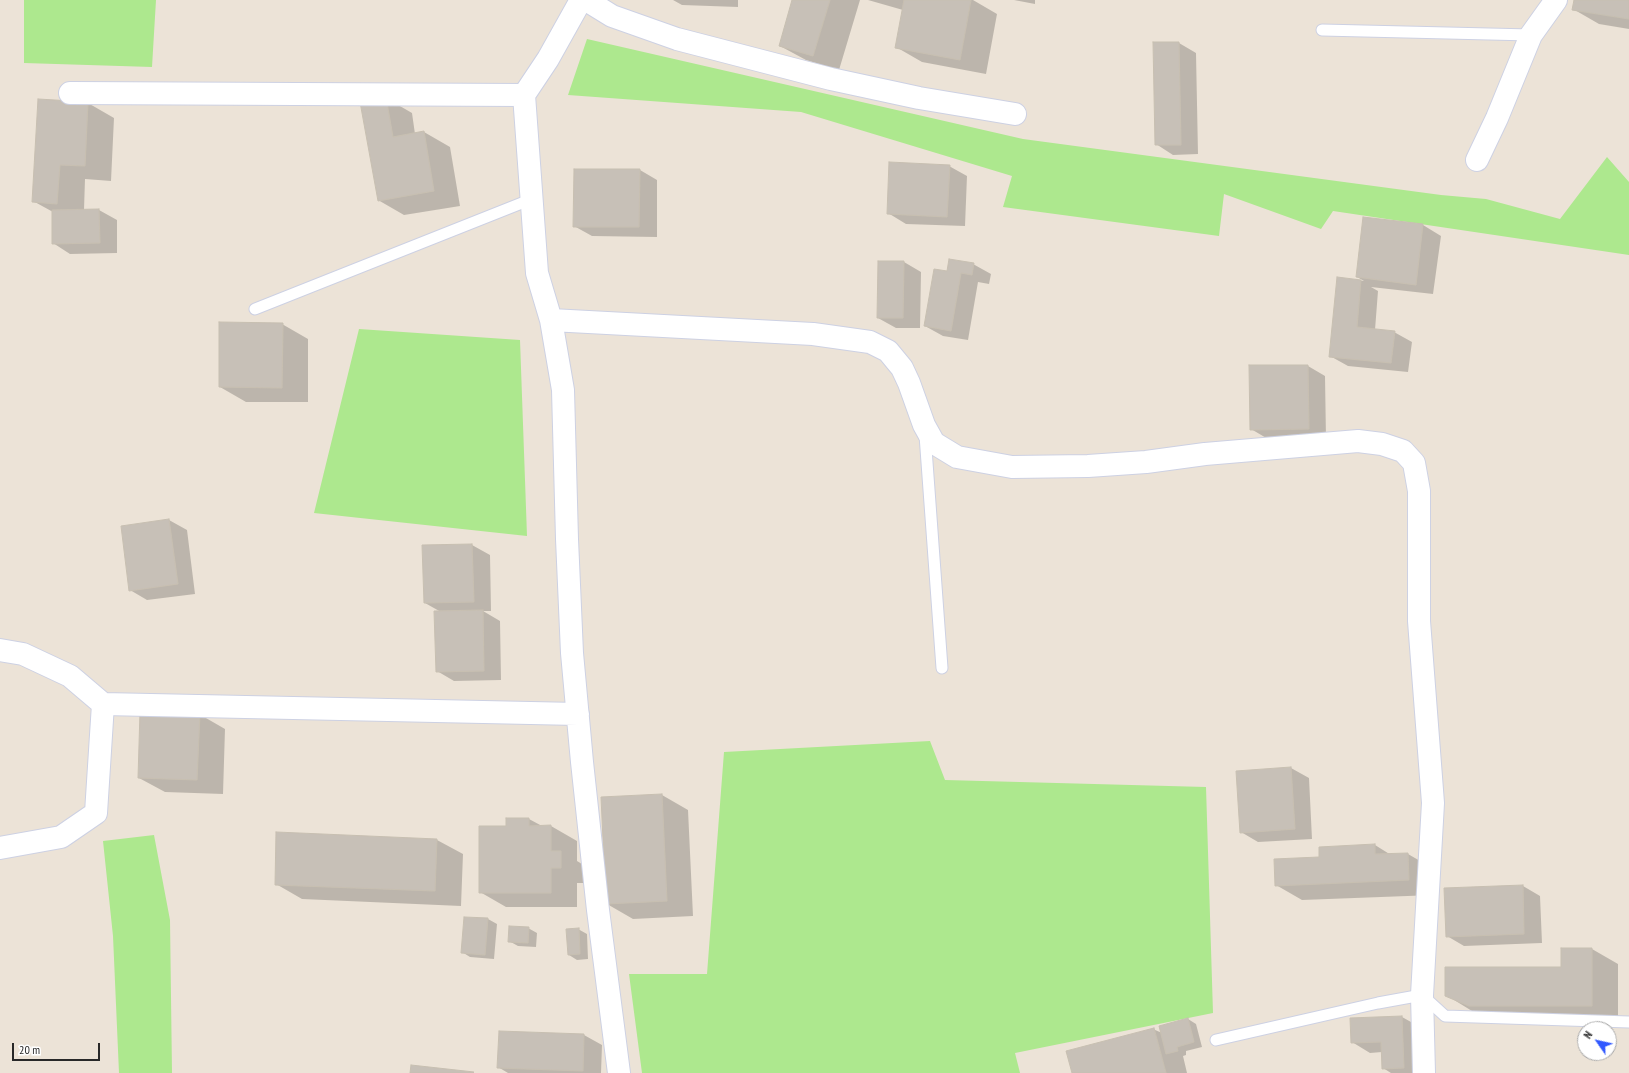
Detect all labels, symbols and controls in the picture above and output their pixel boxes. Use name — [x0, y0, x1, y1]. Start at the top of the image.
north arrow — [1577, 1021, 1617, 1061]
text: N — [1580, 1028, 1595, 1041]
scale bar — [14, 1035, 102, 1061]
text: 20 m — [19, 1042, 40, 1057]

